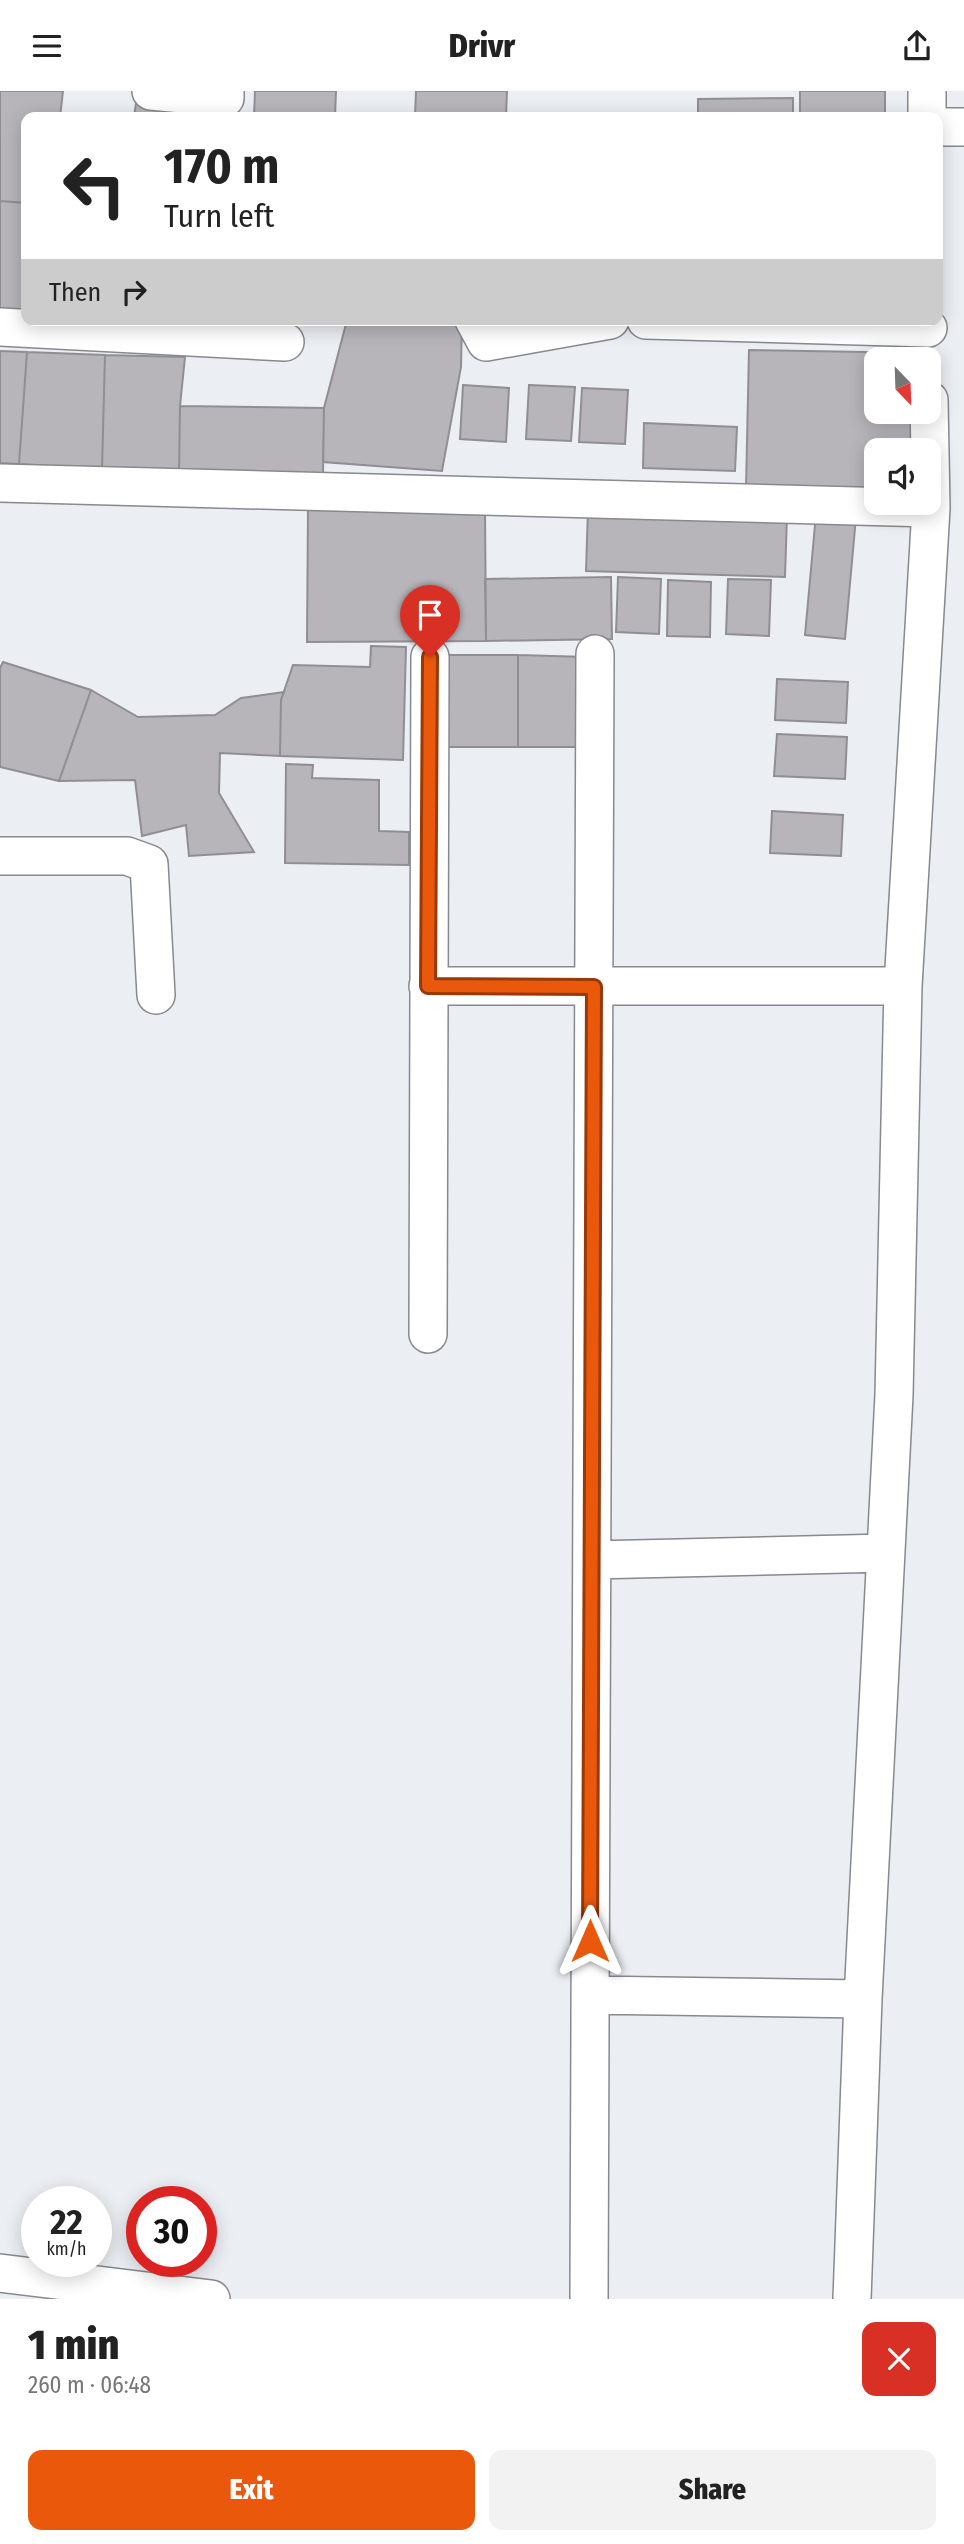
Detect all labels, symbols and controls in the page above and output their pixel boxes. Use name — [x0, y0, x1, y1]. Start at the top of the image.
icon: menu — [28, 27, 66, 65]
text: Drivr — [449, 27, 515, 65]
icon: share — [898, 27, 936, 65]
text: 170 m — [164, 137, 280, 196]
icon: left — [49, 140, 140, 231]
text: Turn left — [164, 197, 274, 235]
icon: right — [115, 273, 153, 311]
text: Then — [49, 277, 101, 308]
north arrow — [864, 347, 942, 423]
map controls — [864, 347, 941, 515]
button: sound — [864, 438, 941, 515]
pin — [400, 585, 460, 657]
icon: arrive — [411, 596, 449, 634]
position arrow — [553, 1904, 627, 1978]
speed limit sign: 30 — [126, 2186, 217, 2277]
text: 22 — [50, 2201, 83, 2243]
text: km/h — [46, 2238, 87, 2260]
text: 1 min — [28, 2320, 119, 2370]
button: close — [862, 2322, 936, 2396]
text: 260 m · 06:48 — [28, 2371, 151, 2399]
button: Exit — [28, 2450, 475, 2530]
button: Share — [489, 2450, 936, 2530]

